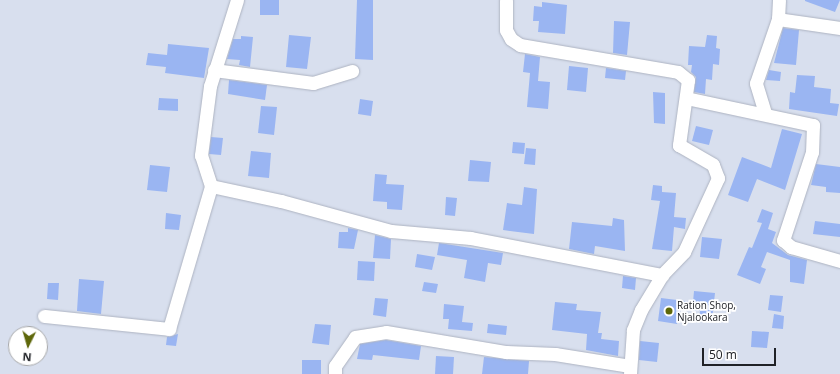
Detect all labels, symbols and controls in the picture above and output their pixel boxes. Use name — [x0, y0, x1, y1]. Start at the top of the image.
place label: Ration Shop, Njalookara — [677, 299, 736, 322]
marker: Ration Shop, Njalookara — [664, 306, 674, 316]
north arrow — [8, 326, 48, 366]
scale bar — [704, 340, 778, 366]
text: 50 m — [709, 346, 737, 363]
text: N — [22, 350, 32, 365]

